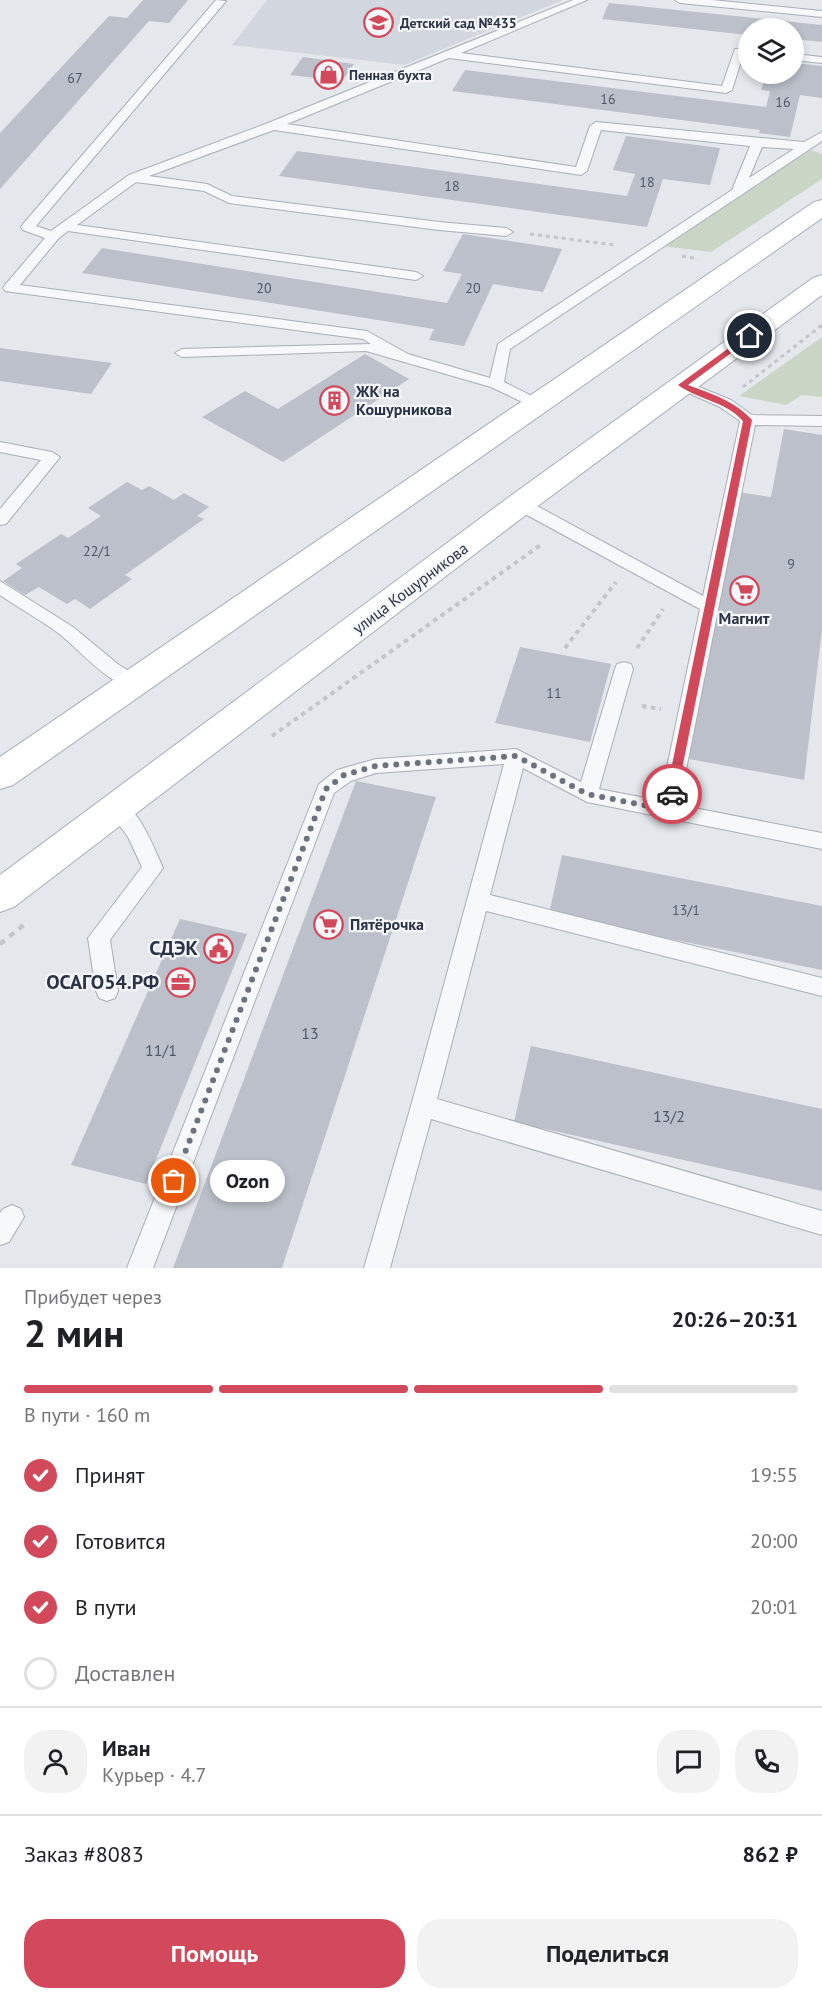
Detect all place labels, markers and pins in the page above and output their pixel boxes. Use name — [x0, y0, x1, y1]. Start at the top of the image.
school or university icon: Детский сад №435 — [363, 7, 395, 39]
place label: Детский сад №435 — [400, 14, 517, 32]
shop icon: Пенная бухта — [312, 59, 344, 91]
place label: Пенная бухта — [349, 66, 432, 84]
pin — [724, 310, 775, 361]
place label: ЖК на Кошурникова — [355, 381, 452, 419]
building icon: ЖК на Кошурникова — [319, 384, 351, 416]
supermarket icon: Магнит — [728, 574, 760, 606]
place label: Магнит — [719, 608, 770, 628]
supermarket icon: Пятёрочка — [313, 908, 345, 940]
place label: Пятёрочка — [350, 914, 424, 934]
public building icon: СДЭК — [203, 932, 235, 964]
place label: СДЭК — [149, 935, 199, 961]
office icon: ОСАГО54.РФ — [164, 966, 196, 998]
place label: ОСАГО54.РФ — [46, 969, 159, 995]
pin — [148, 1155, 199, 1206]
callout: Ozon — [210, 1160, 285, 1202]

